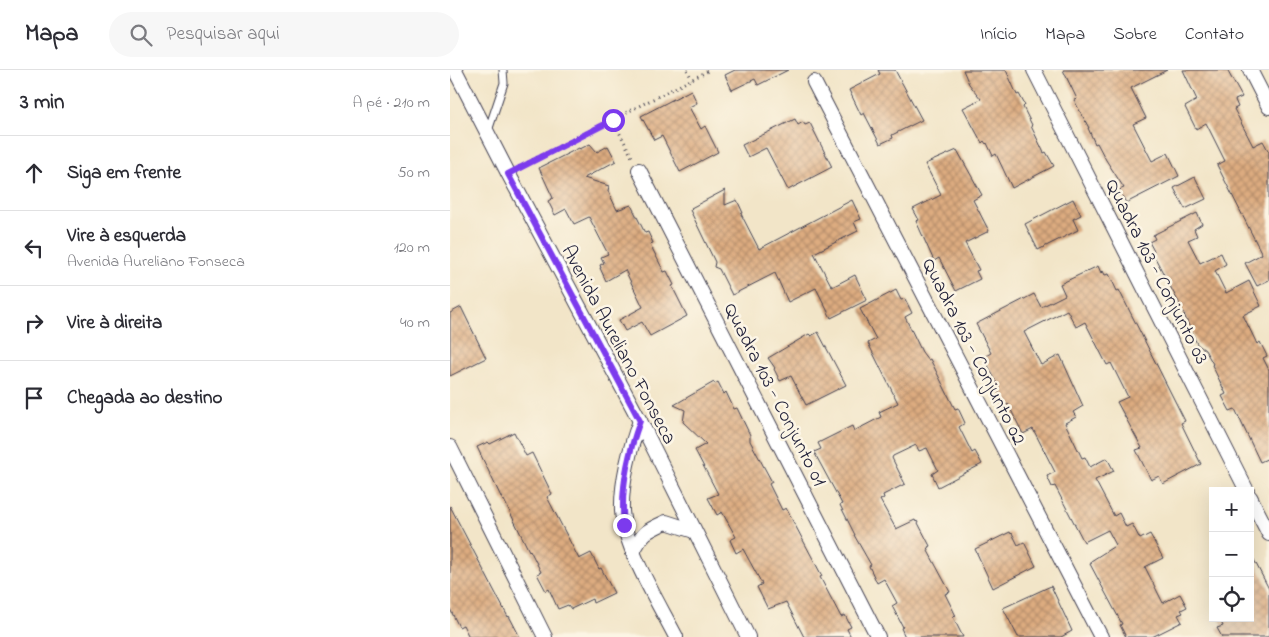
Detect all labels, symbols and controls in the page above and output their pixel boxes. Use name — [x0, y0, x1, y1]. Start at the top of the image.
search box — [109, 12, 459, 57]
text: Mapa — [25, 17, 79, 52]
icon: search — [127, 21, 155, 49]
text: Pesquisar aqui — [167, 21, 280, 48]
text: Início — [980, 22, 1017, 48]
text: Mapa — [1045, 22, 1085, 48]
text: Sobre — [1113, 22, 1157, 48]
text: Contato — [1185, 22, 1244, 48]
text: 3 min — [20, 88, 64, 118]
text: A pé · 210 m — [352, 91, 430, 115]
route start — [602, 109, 625, 132]
icon: ahead — [20, 159, 48, 187]
text: Siga em frente — [67, 160, 181, 187]
text: 50 m — [398, 161, 430, 185]
street label: Quadra 103 - Conjunto 03 — [1096, 174, 1215, 370]
text: Vire à esquerda — [67, 223, 186, 250]
icon: left — [20, 234, 48, 262]
text: 120 m — [394, 236, 430, 260]
street label: Avenida Aureliano Fonseca — [553, 240, 683, 450]
text: Avenida Aureliano Fonseca — [67, 250, 245, 274]
street label: Quadra 103 - Conjunto 02 — [913, 254, 1033, 451]
street label: Quadra 103 - Conjunto 01 — [715, 298, 833, 492]
icon: right — [20, 309, 48, 337]
text: Vire à direita — [67, 310, 162, 337]
text: 40 m — [400, 311, 430, 335]
icon: arrive — [20, 384, 48, 412]
text: Chegada ao destino — [67, 385, 222, 412]
map controls — [1209, 487, 1254, 622]
button: + — [1209, 487, 1254, 532]
route end — [613, 514, 636, 537]
button: − — [1209, 532, 1254, 577]
button: locate — [1209, 577, 1254, 622]

